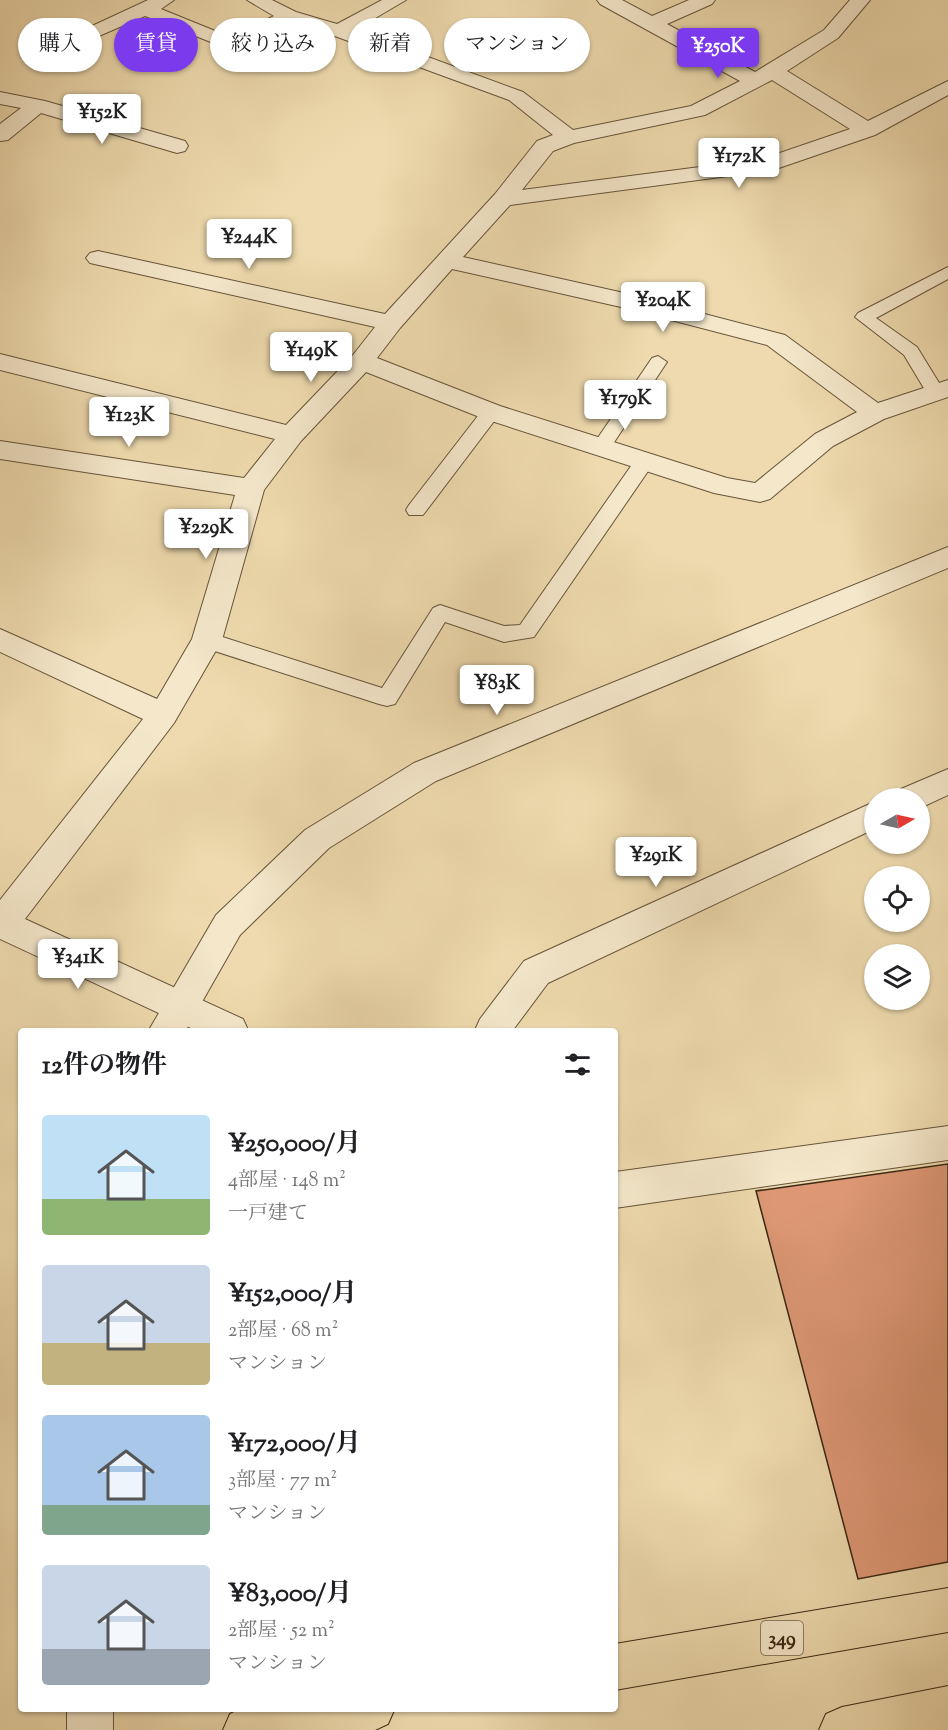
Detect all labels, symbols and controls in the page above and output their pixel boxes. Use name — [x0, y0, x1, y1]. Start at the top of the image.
chip: 購入 — [18, 18, 102, 72]
chip: 賃貸 — [114, 18, 198, 72]
chip: 絞り込み — [210, 18, 336, 72]
chip: 新着 — [348, 18, 432, 72]
chip: マンション — [444, 18, 590, 72]
pin: ¥250K — [676, 28, 760, 79]
text: ¥250K — [691, 33, 745, 62]
pin: ¥152K — [60, 94, 144, 145]
text: ¥152K — [77, 99, 127, 128]
pin: ¥172K — [697, 138, 781, 189]
text: ¥172K — [712, 143, 766, 172]
pin: ¥244K — [207, 219, 291, 270]
text: ¥244K — [221, 224, 277, 253]
pin: ¥204K — [621, 282, 705, 333]
text: ¥204K — [635, 287, 691, 316]
pin: ¥149K — [269, 332, 353, 383]
text: ¥149K — [284, 337, 338, 366]
pin: ¥179K — [583, 380, 667, 431]
text: ¥179K — [598, 385, 652, 414]
pin: ¥123K — [87, 397, 171, 448]
text: ¥123K — [103, 402, 155, 431]
pin: ¥229K — [164, 509, 248, 560]
text: ¥229K — [178, 514, 234, 543]
pin: ¥83K — [461, 665, 533, 716]
text: ¥83K — [474, 670, 520, 699]
north arrow — [864, 788, 930, 854]
map controls — [864, 788, 930, 1010]
pin: ¥291K — [614, 837, 698, 888]
text: ¥291K — [629, 842, 683, 871]
button: locate — [864, 866, 930, 932]
pin: ¥341K — [36, 939, 120, 990]
text: ¥341K — [52, 944, 104, 973]
button: layers — [864, 944, 930, 1010]
text: 12件の物件 — [42, 1048, 167, 1085]
icon: filters — [561, 1048, 594, 1081]
text: ¥250,000/月 — [228, 1126, 361, 1163]
icon: home — [90, 1139, 162, 1211]
text: 4部屋 · 148 m² — [228, 1167, 346, 1196]
text: 一戸建て — [228, 1200, 308, 1229]
text: ¥152,000/月 — [228, 1276, 357, 1313]
icon: home — [90, 1289, 162, 1361]
text: 2部屋 · 68 m² — [228, 1317, 338, 1346]
text: マンション — [228, 1350, 327, 1379]
text: ¥172,000/月 — [228, 1426, 361, 1463]
icon: home — [90, 1439, 162, 1511]
text: 3部屋 · 77 m² — [228, 1467, 337, 1496]
text: マンション — [228, 1500, 327, 1529]
text: ¥83,000/月 — [228, 1576, 352, 1613]
icon: home — [90, 1589, 162, 1661]
text: 2部屋 · 52 m² — [228, 1617, 335, 1646]
road number: 349 — [761, 1621, 803, 1655]
text: マンション — [228, 1650, 327, 1679]

